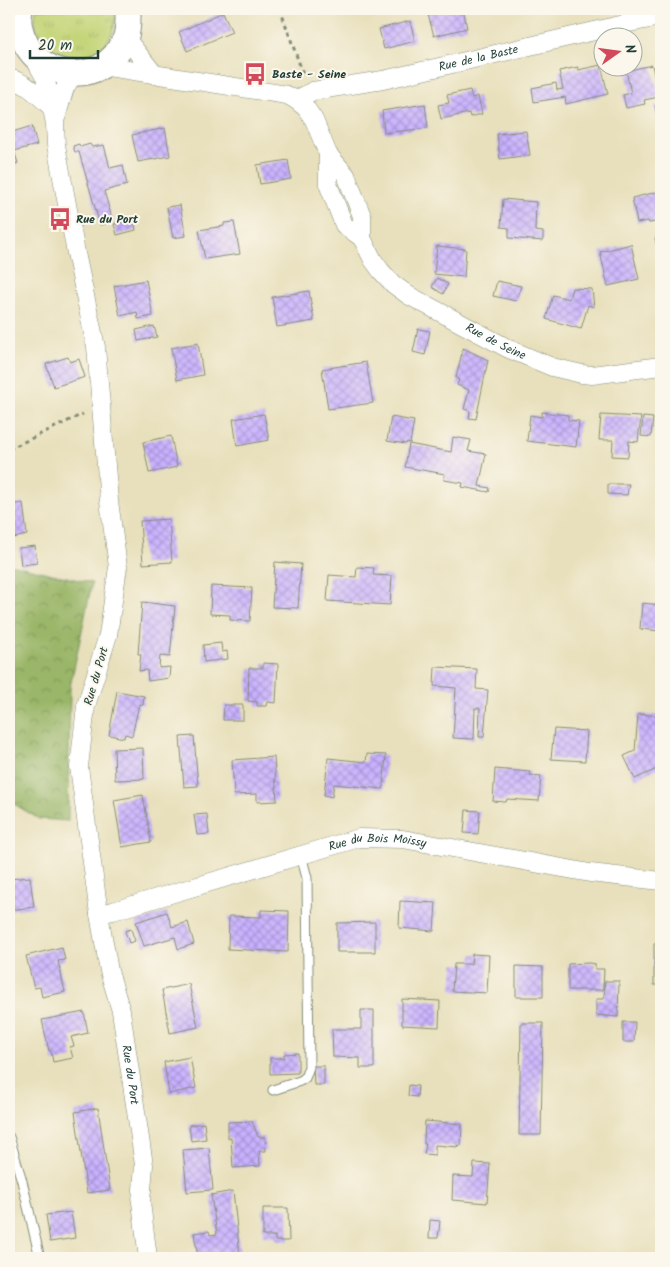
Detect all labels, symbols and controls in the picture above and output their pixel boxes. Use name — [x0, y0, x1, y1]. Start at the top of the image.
scale bar — [30, 28, 98, 60]
north arrow — [592, 28, 642, 78]
text: 20 m — [38, 34, 72, 58]
street label: Rue de la Baste — [437, 40, 521, 77]
text: N — [618, 42, 641, 56]
bus stop icon: Baste - Seine — [242, 61, 268, 87]
place label: Baste - Seine — [272, 65, 346, 84]
bus stop icon: Rue du Port — [47, 206, 73, 232]
place label: Rue du Port — [76, 210, 139, 229]
street label: Rue de Seine — [462, 318, 529, 365]
street label: Rue du Port — [79, 644, 114, 708]
street label: Rue du Bois Moissy — [326, 829, 428, 857]
street label: Rue du Port — [116, 1044, 144, 1106]

